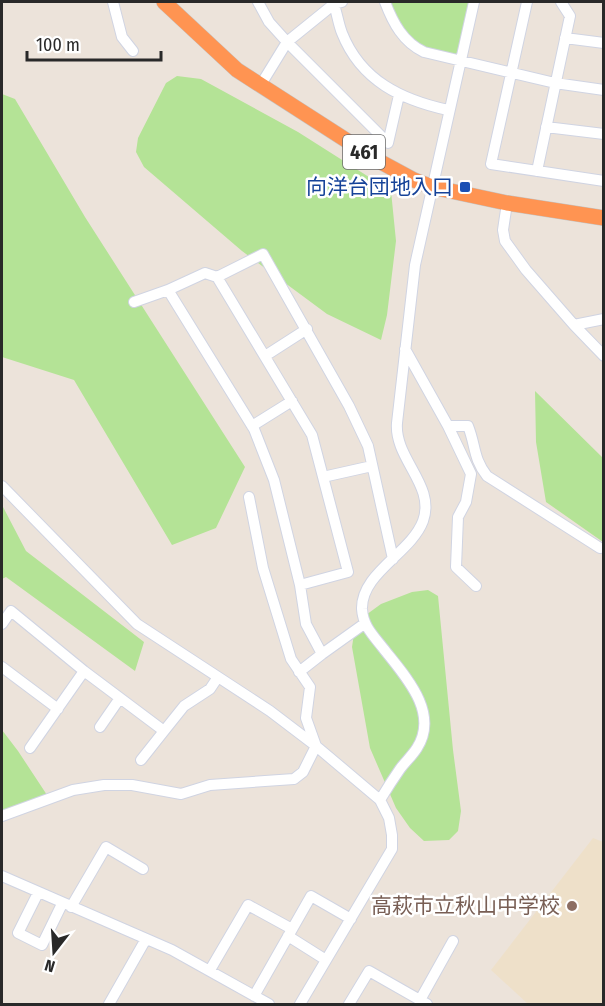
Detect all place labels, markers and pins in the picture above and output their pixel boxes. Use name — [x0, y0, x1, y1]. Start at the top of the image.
place label: 向洋台団地入口 — [306, 174, 453, 200]
marker: 向洋台団地入口 — [458, 180, 472, 194]
place label: 高萩市立秋山中学校 — [371, 893, 560, 919]
marker: 高萩市立秋山中学校 — [565, 899, 579, 913]

